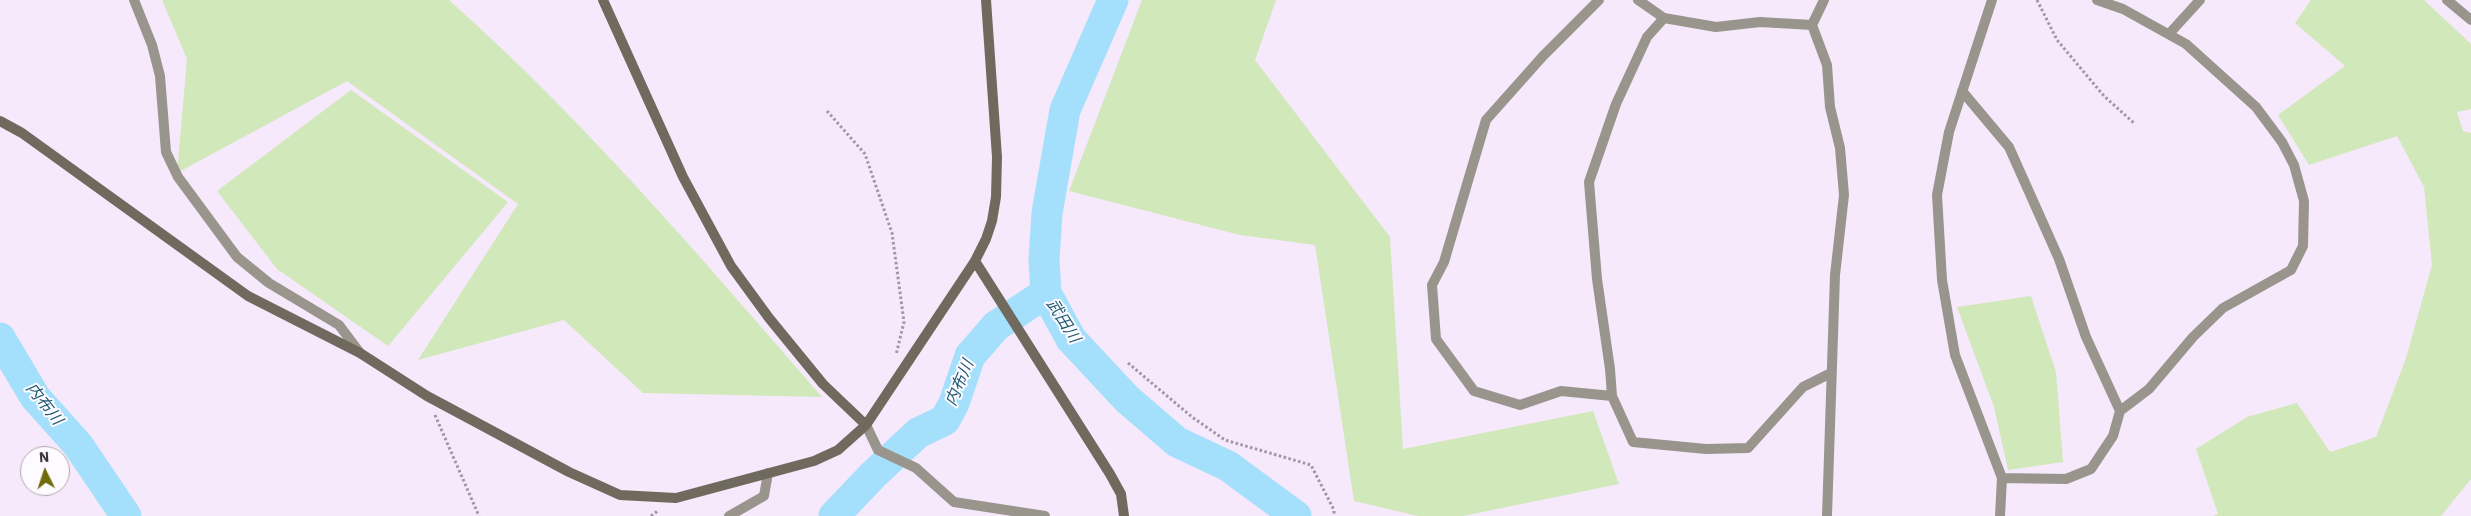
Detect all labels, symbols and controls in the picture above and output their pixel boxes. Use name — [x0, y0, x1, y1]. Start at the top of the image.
water label: 武田川 — [1042, 296, 1084, 346]
water label: 内布川 — [942, 357, 978, 409]
water label: 内布川 — [22, 379, 66, 429]
north arrow — [20, 446, 70, 496]
text: N — [38, 448, 50, 466]

